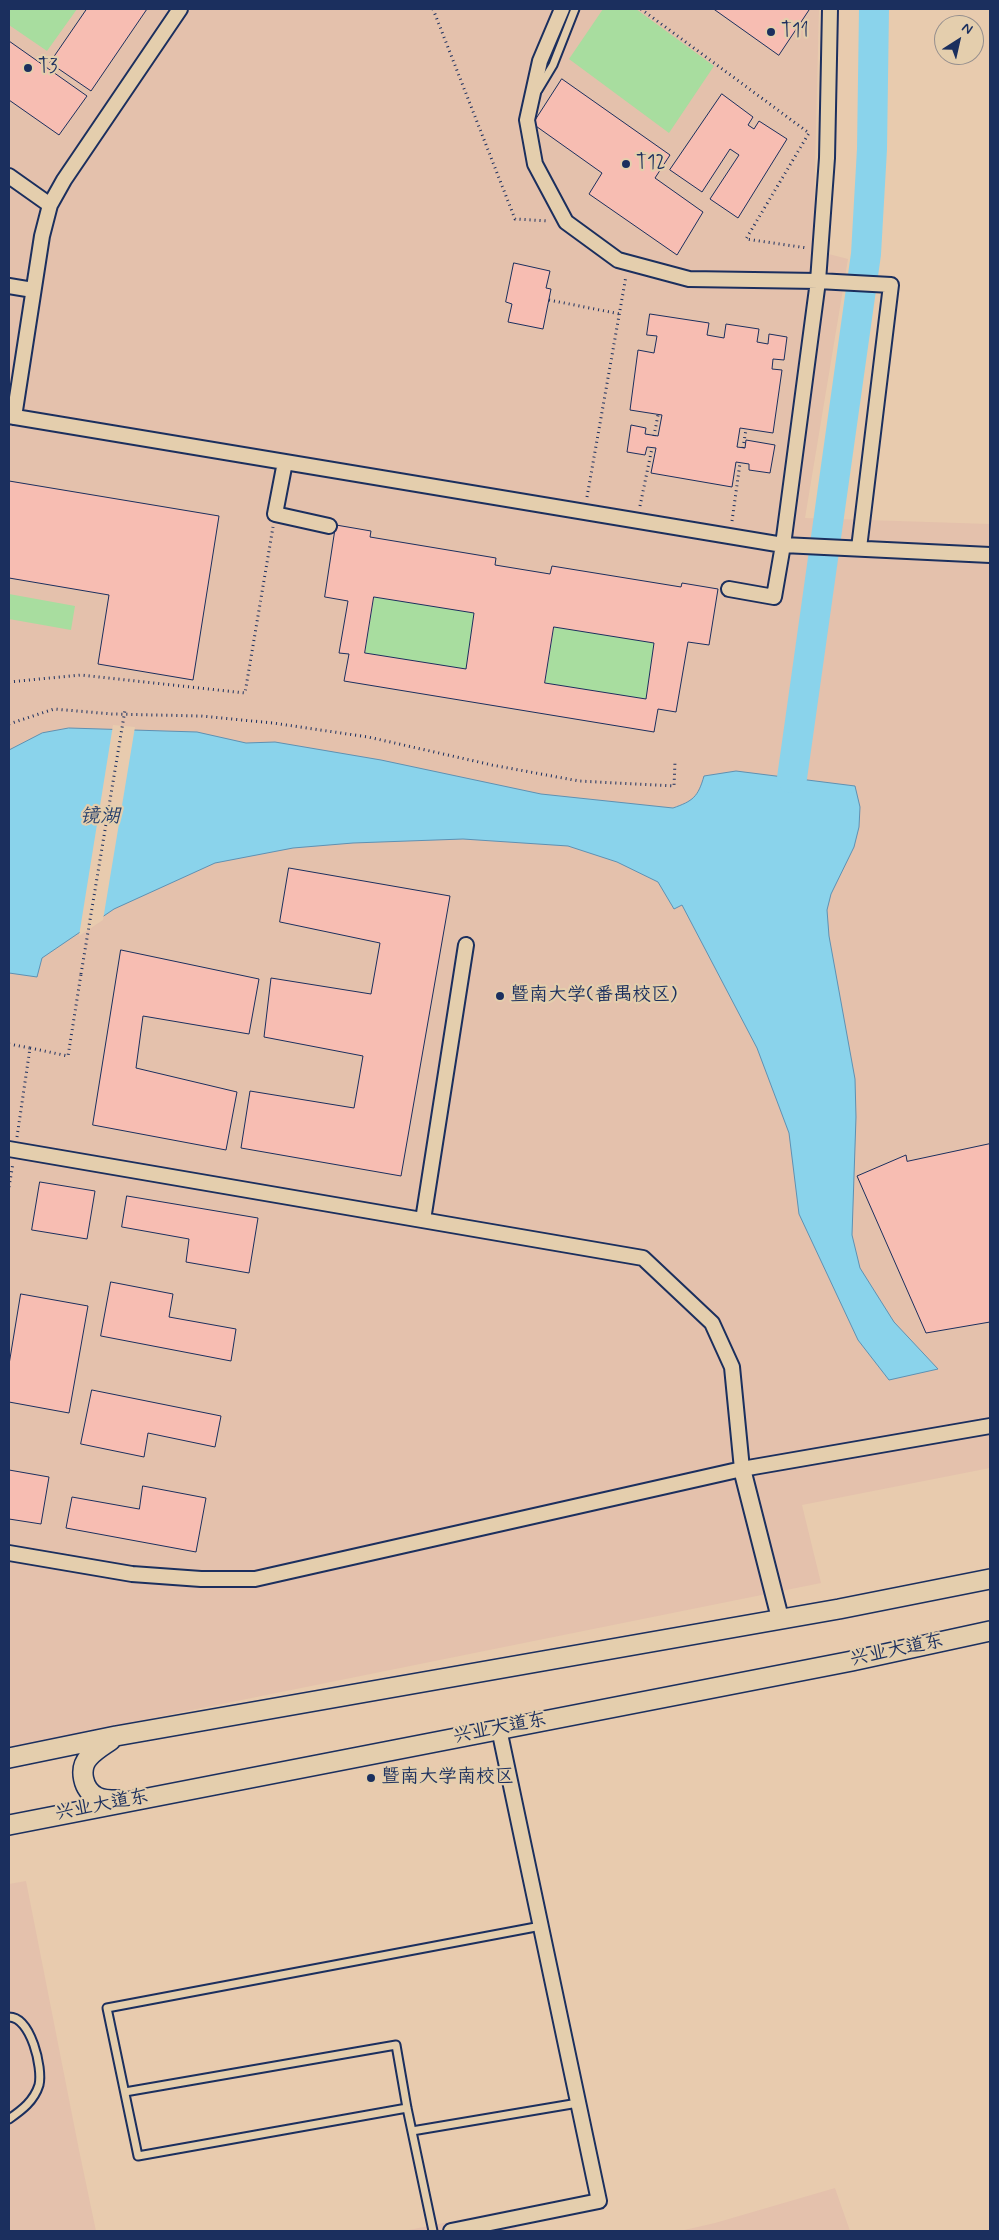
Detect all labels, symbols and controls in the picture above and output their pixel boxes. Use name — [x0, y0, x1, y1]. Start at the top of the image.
north arrow — [934, 15, 984, 65]
text: N — [958, 18, 976, 39]
place label: T11 — [781, 21, 809, 43]
marker: T11 — [765, 26, 777, 38]
place label: T3 — [38, 57, 58, 79]
marker: T3 — [22, 62, 34, 74]
place label: T12 — [636, 153, 666, 175]
marker: T12 — [620, 158, 632, 170]
water label: 镜湖 — [80, 806, 120, 830]
place label: 暨南大学(番禺校区) — [510, 985, 677, 1007]
marker: 暨南大学(番禺校区) — [494, 990, 506, 1002]
street label: 兴业大道东 — [848, 1630, 946, 1672]
street label: 兴业大道东 — [451, 1709, 549, 1749]
place label: 暨南大学南校区 — [381, 1767, 514, 1789]
marker: 暨南大学南校区 — [365, 1772, 377, 1784]
street label: 兴业大道东 — [53, 1786, 151, 1826]

